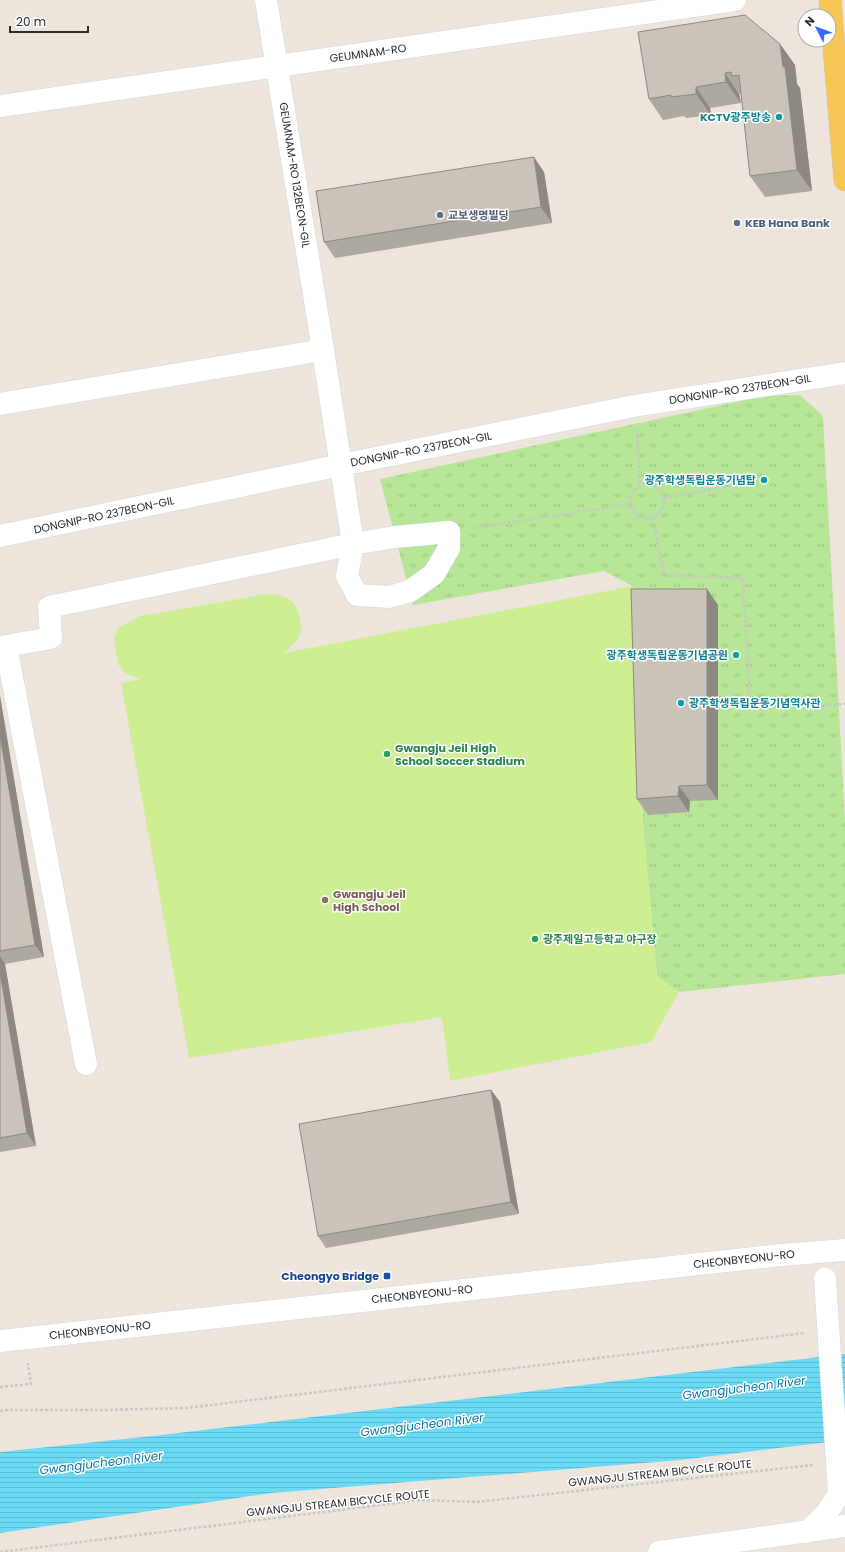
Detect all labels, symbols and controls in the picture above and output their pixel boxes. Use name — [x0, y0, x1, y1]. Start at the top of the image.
scale bar — [10, 8, 88, 34]
north arrow — [797, 8, 837, 48]
text: 20 m — [16, 13, 46, 30]
text: N — [801, 13, 818, 30]
street label: GEUMNAM-RO — [329, 40, 408, 66]
street label: GEUMNAM-RO 132BEON-GIL — [276, 101, 314, 249]
place label: KCTV광주방송 — [700, 109, 771, 125]
marker: KCTV광주방송 — [774, 112, 784, 122]
place label: 교보생명빌딩 — [448, 207, 509, 223]
marker: 교보생명빌딩 — [435, 210, 445, 220]
place label: KEB Hana Bank — [745, 215, 830, 231]
marker: KEB Hana Bank — [732, 218, 742, 228]
street label: DONGNIP-RO 237BEON-GIL — [668, 370, 812, 408]
street label: DONGNIP-RO 237BEON-GIL — [349, 427, 493, 471]
place label: 광주학생독립운동기념탑 — [645, 472, 756, 488]
marker: 광주학생독립운동기념탑 — [759, 475, 769, 485]
street label: DONGNIP-RO 237BEON-GIL — [32, 492, 176, 538]
place label: 광주학생독립운동기념공원 — [607, 647, 728, 663]
marker: 광주학생독립운동기념공원 — [731, 650, 741, 660]
place label: 광주학생독립운동기념역사관 — [689, 695, 821, 711]
marker: 광주학생독립운동기념역사관 — [676, 698, 686, 708]
place label: Gwangju Jeil High School Soccer Stadium — [395, 740, 525, 769]
marker: Gwangju Jeil High School Soccer Stadium — [382, 749, 392, 759]
place label: Gwangju Jeil High School — [333, 886, 406, 915]
marker: Gwangju Jeil High School — [320, 895, 330, 905]
place label: 광주제일고등학교 야구장 — [543, 931, 657, 947]
marker: 광주제일고등학교 야구장 — [530, 934, 540, 944]
street label: CHEONBYEONU-RO — [692, 1246, 796, 1272]
place label: Cheongyo Bridge — [281, 1268, 379, 1284]
marker: Cheongyo Bridge — [382, 1271, 392, 1281]
street label: CHEONBYEONU-RO — [370, 1281, 474, 1307]
street label: CHEONBYEONU-RO — [48, 1317, 152, 1343]
water label: Gwangjucheon River — [681, 1371, 807, 1403]
water label: Gwangjucheon River — [359, 1408, 485, 1440]
water label: Gwangjucheon River — [38, 1446, 164, 1478]
street label: GWANGJU STREAM BICYCLE ROUTE — [568, 1455, 752, 1491]
street label: GWANGJU STREAM BICYCLE ROUTE — [246, 1485, 430, 1521]

